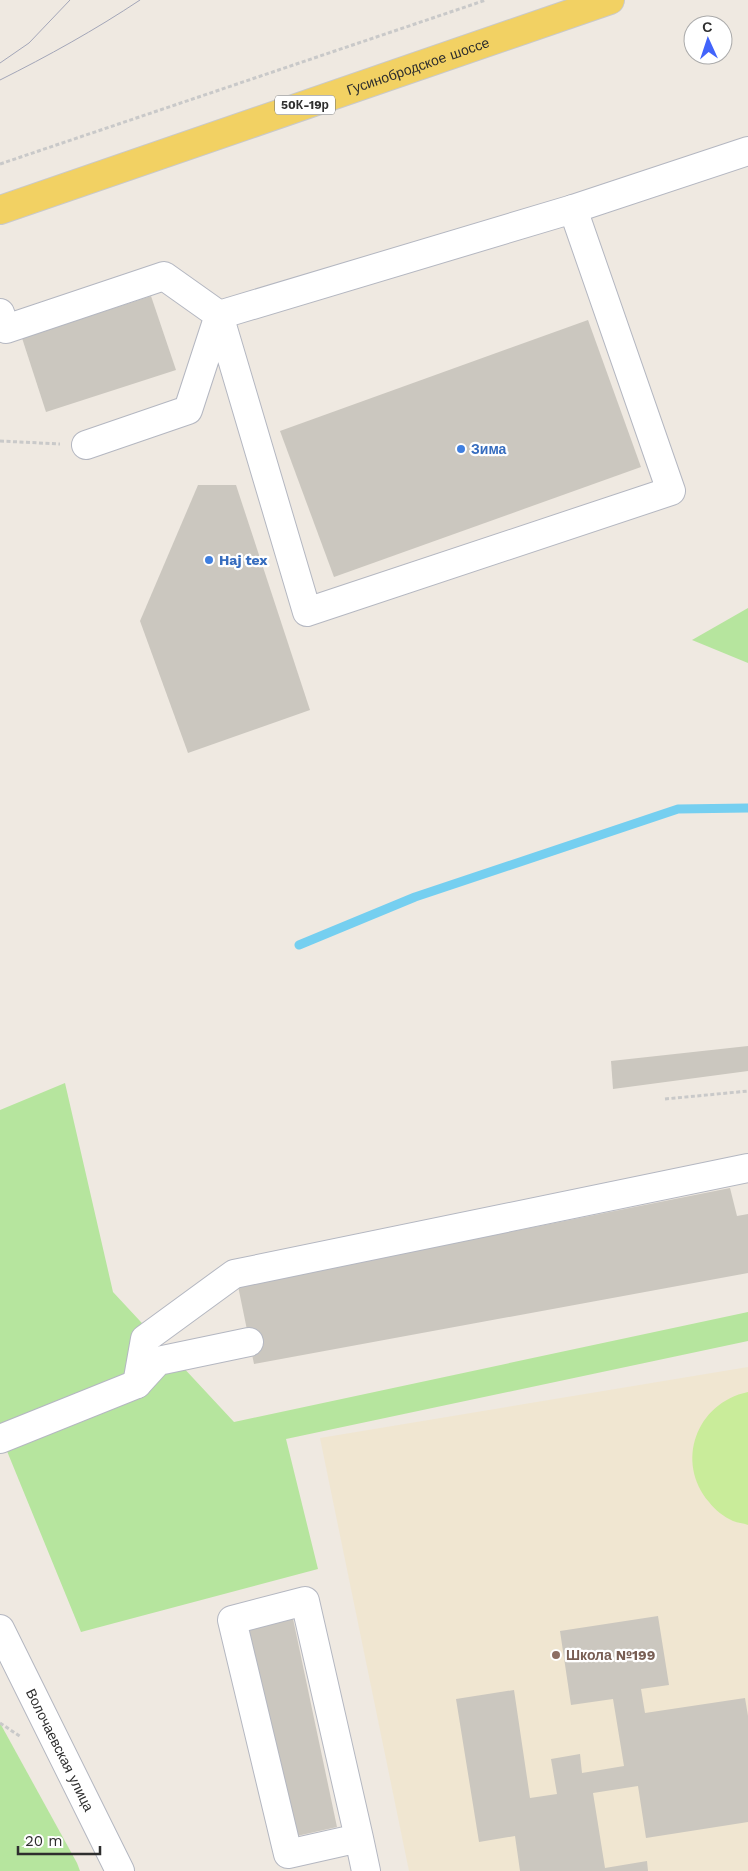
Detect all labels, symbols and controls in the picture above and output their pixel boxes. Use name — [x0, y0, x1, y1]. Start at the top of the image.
north arrow — [683, 15, 733, 65]
text: С — [702, 19, 713, 35]
street label: Гусинобродское шоссе — [344, 34, 492, 98]
road number: 50К-19р — [275, 96, 335, 114]
place label: Зима — [471, 441, 507, 457]
marker: Зима — [455, 443, 467, 455]
place label: Haj tex — [219, 552, 268, 568]
marker: Haj tex — [203, 554, 215, 566]
place label: Школа №199 — [566, 1647, 655, 1663]
marker: Школа №199 — [550, 1649, 562, 1661]
street label: Волочаевская улица — [23, 1686, 97, 1814]
scale bar — [18, 1824, 100, 1856]
text: 20 m — [25, 1832, 63, 1850]

